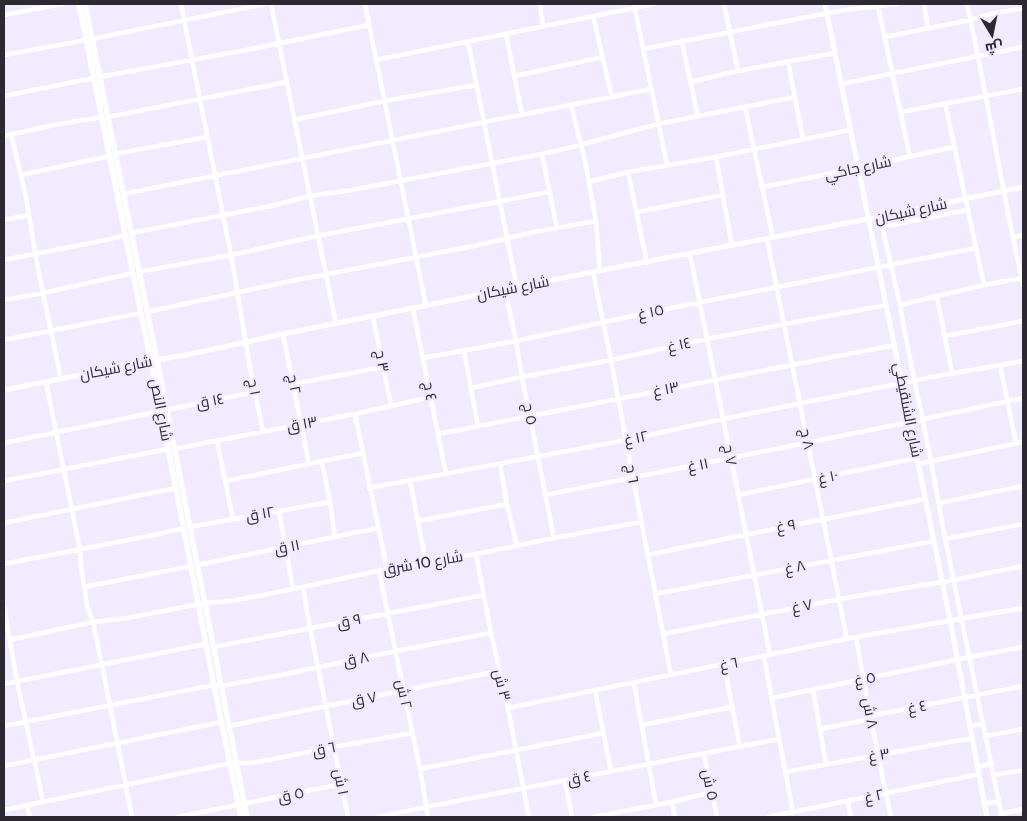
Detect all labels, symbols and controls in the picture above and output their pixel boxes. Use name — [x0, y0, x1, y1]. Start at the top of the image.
north arrow — [967, 10, 1017, 60]
text: ش — [984, 37, 1005, 58]
street label: شارع جاكي — [823, 152, 894, 187]
street label: شارع شيكان — [873, 195, 949, 229]
street label: شارع شيكان — [475, 272, 551, 306]
street label: ١٥ غ — [636, 300, 666, 326]
street label: ١٤ غ — [666, 334, 693, 358]
street label: ٣ ج — [369, 348, 393, 374]
street label: شارع شيكان — [78, 352, 154, 386]
street label: شارع الشنقيطي — [887, 361, 926, 460]
street label: ٢ ج — [281, 372, 305, 396]
street label: شارع النص — [144, 377, 176, 443]
street label: ١ ج — [242, 377, 264, 397]
street label: ١٣ غ — [651, 378, 681, 402]
street label: ٤ ج — [417, 380, 441, 402]
street label: ١٤ ق — [195, 389, 226, 413]
street label: ٥ ج — [517, 401, 541, 427]
street label: ١٣ ق — [285, 412, 319, 437]
street label: ١٢ غ — [622, 427, 650, 451]
street label: ٨ ج — [794, 427, 818, 452]
street label: ٧ ج — [717, 443, 741, 468]
street label: ١١ غ — [686, 454, 711, 478]
street label: ٦ ج — [619, 463, 643, 485]
street label: ١٠ غ — [816, 466, 840, 490]
street label: ١٢ ق — [244, 503, 276, 526]
street label: ٩ غ — [775, 515, 797, 539]
street label: ١١ ق — [273, 536, 301, 559]
street label: شارع 10 شرق — [382, 547, 465, 581]
street label: ٨ غ — [783, 556, 807, 580]
street label: ٧ غ — [790, 595, 814, 619]
street label: ٩ ق — [335, 610, 363, 633]
street label: ٨ ق — [342, 648, 371, 671]
street label: ٦ غ — [718, 653, 740, 677]
street label: ٣ ش — [488, 667, 515, 703]
street label: ٥ غ — [853, 668, 878, 692]
street label: ٢ ش — [391, 678, 416, 711]
street label: ٧ ق — [350, 688, 379, 711]
street label: ٨ ش — [857, 696, 882, 730]
street label: ٤ غ — [906, 696, 928, 720]
street label: ٦ ق — [311, 738, 337, 761]
street label: ٣ غ — [867, 744, 892, 768]
street label: ١ ش — [329, 767, 352, 797]
street label: ٤ ق — [566, 767, 592, 790]
street label: ٥ ش — [697, 768, 722, 802]
street label: ٥ ق — [276, 784, 306, 807]
street label: ٢ غ — [863, 785, 886, 809]

